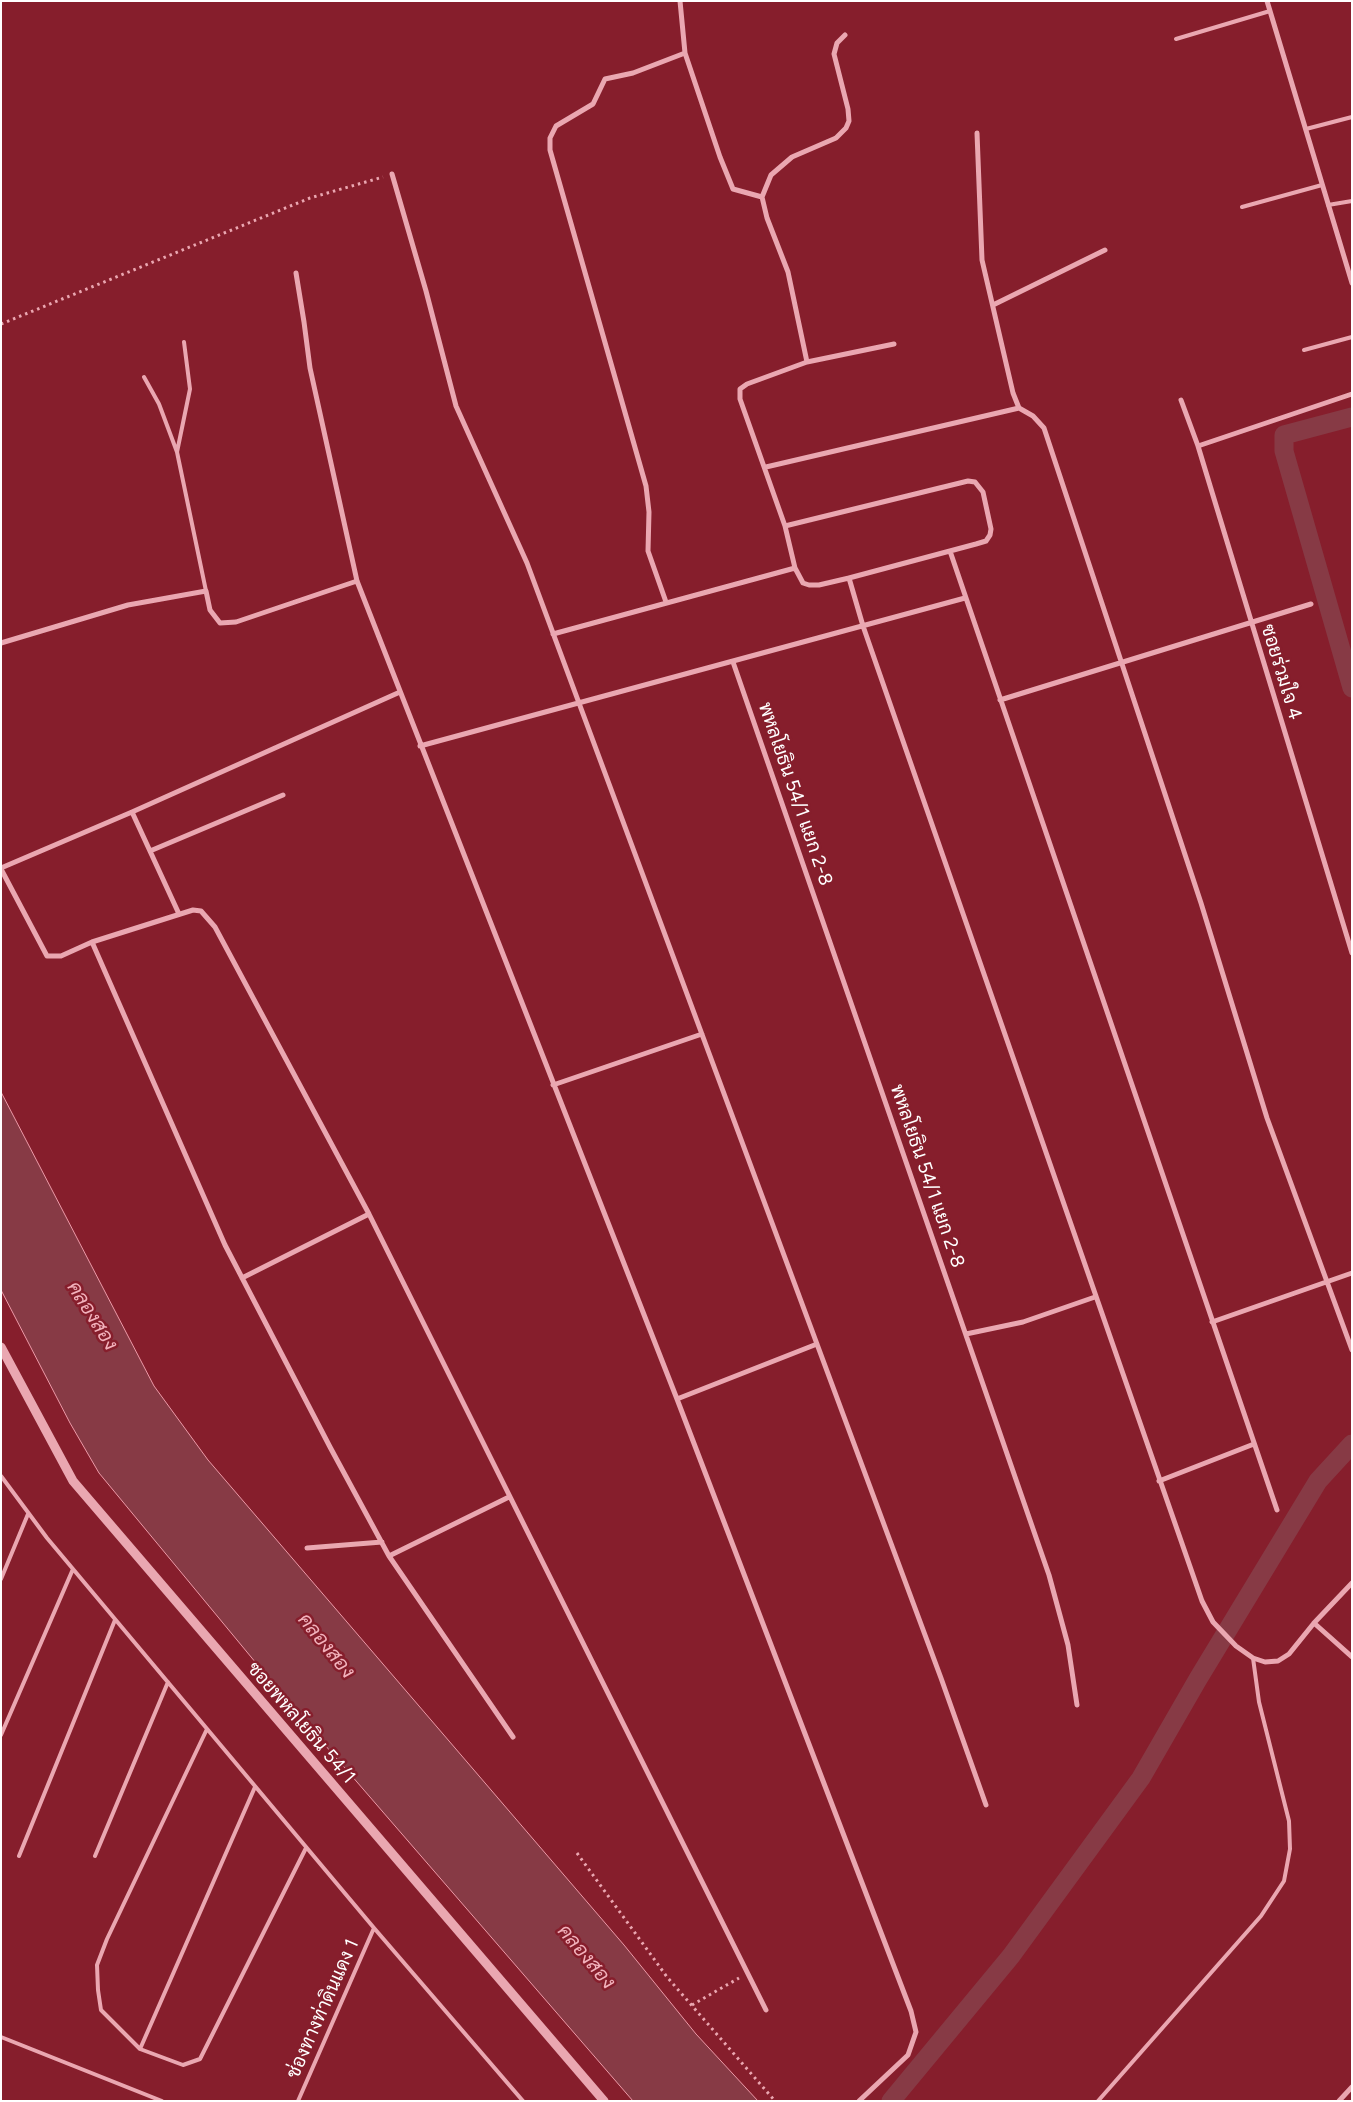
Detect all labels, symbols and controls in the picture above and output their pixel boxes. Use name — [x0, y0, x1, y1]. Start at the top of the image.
street label: ซอยร่วมใจ 4 — [1256, 622, 1306, 722]
street label: พหลโยธิน 54/1 แยก 2-8 — [753, 699, 837, 889]
street label: พหลโยธิน 54/1 แยก 2-8 — [885, 1081, 969, 1271]
water label: คลองสอง — [61, 1277, 123, 1355]
water label: คลองสอง — [292, 1609, 360, 1683]
street label: ซอยพหลโยธิน 54/1 — [242, 1658, 360, 1788]
water label: คลองสอง — [552, 1920, 620, 1994]
street label: ช่องทางท่าดินแดง 1 — [282, 1936, 364, 2082]

